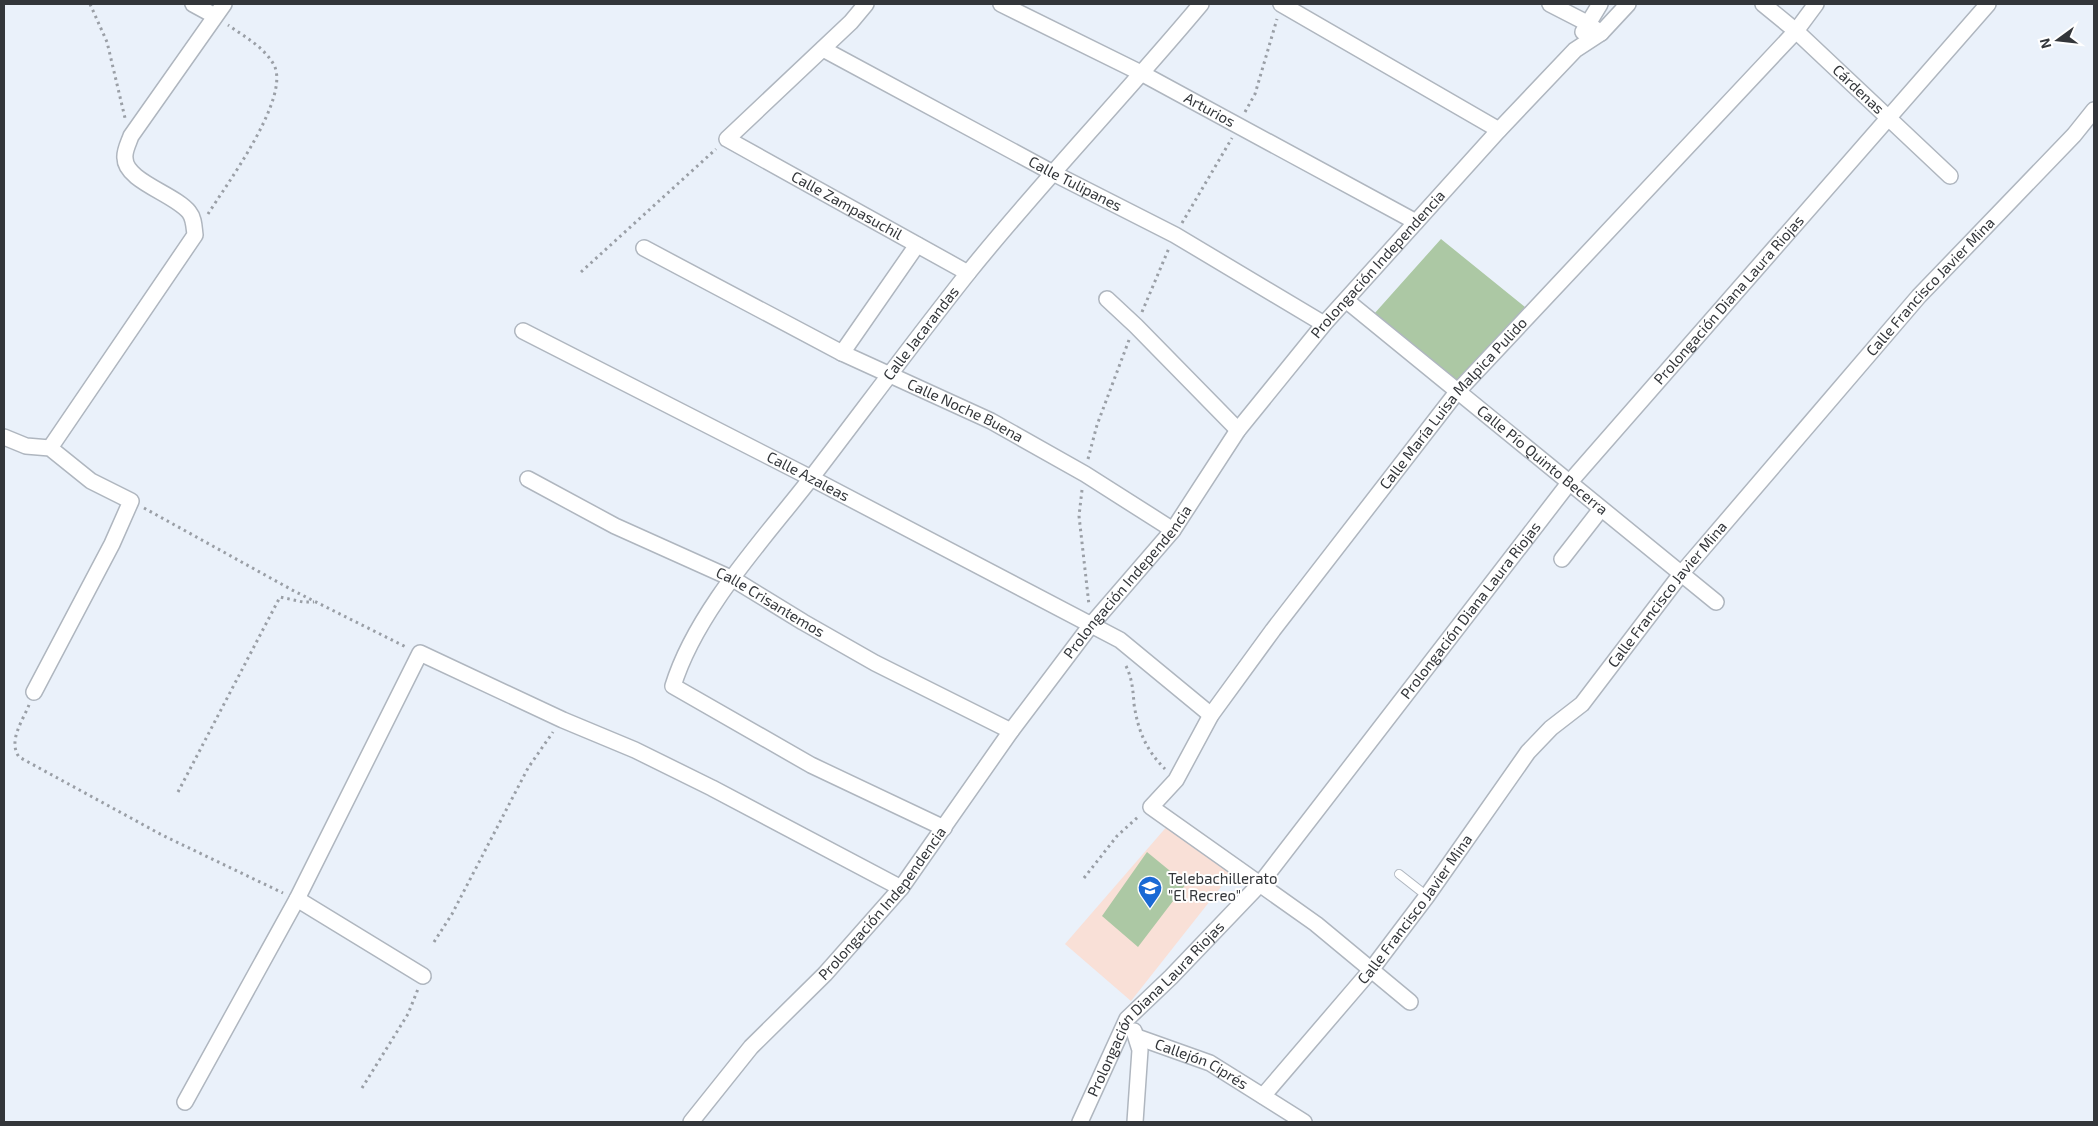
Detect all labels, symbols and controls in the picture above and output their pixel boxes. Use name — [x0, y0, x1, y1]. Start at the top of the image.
north arrow — [2033, 15, 2083, 65]
text: N — [2035, 36, 2054, 51]
street label: Cárdenas — [1829, 60, 1888, 117]
street label: Arturios — [1181, 88, 1239, 130]
street label: Calle Tulipanes — [1026, 152, 1125, 215]
street label: Calle Zampasuchil — [789, 167, 907, 243]
street label: Prolongación Independencia — [1306, 186, 1448, 341]
street label: Prolongación Diana Laura Riojas — [1649, 211, 1807, 388]
street label: Calle Francisco Javier Mina — [1862, 213, 1998, 359]
street label: Calle Jacarandas — [879, 282, 962, 383]
street label: Calle María Luisa Malpica Pulido — [1375, 313, 1530, 492]
street label: Calle Noche Buena — [905, 374, 1027, 445]
street label: Calle Pío Quinto Becerra — [1474, 401, 1612, 518]
street label: Calle Azaleas — [764, 447, 853, 505]
street label: Prolongación Independencia — [1059, 501, 1195, 661]
street label: Calle Francisco Javier Mina — [1603, 517, 1730, 671]
street label: Prolongación Diana Laura Riojas — [1396, 518, 1544, 702]
street label: Calle Crisantemos — [713, 563, 828, 640]
street label: Prolongación Independencia — [814, 823, 949, 983]
street label: Calle Francisco Javier Mina — [1353, 830, 1475, 987]
place label: Telebachillerato "El Recreo" — [1168, 869, 1278, 904]
school or university icon: Telebachillerato "El Recreo" — [1137, 875, 1163, 909]
street label: Prolongación Diana Laura Riojas — [1083, 917, 1227, 1099]
street label: Callejón Ciprés — [1153, 1034, 1252, 1093]

